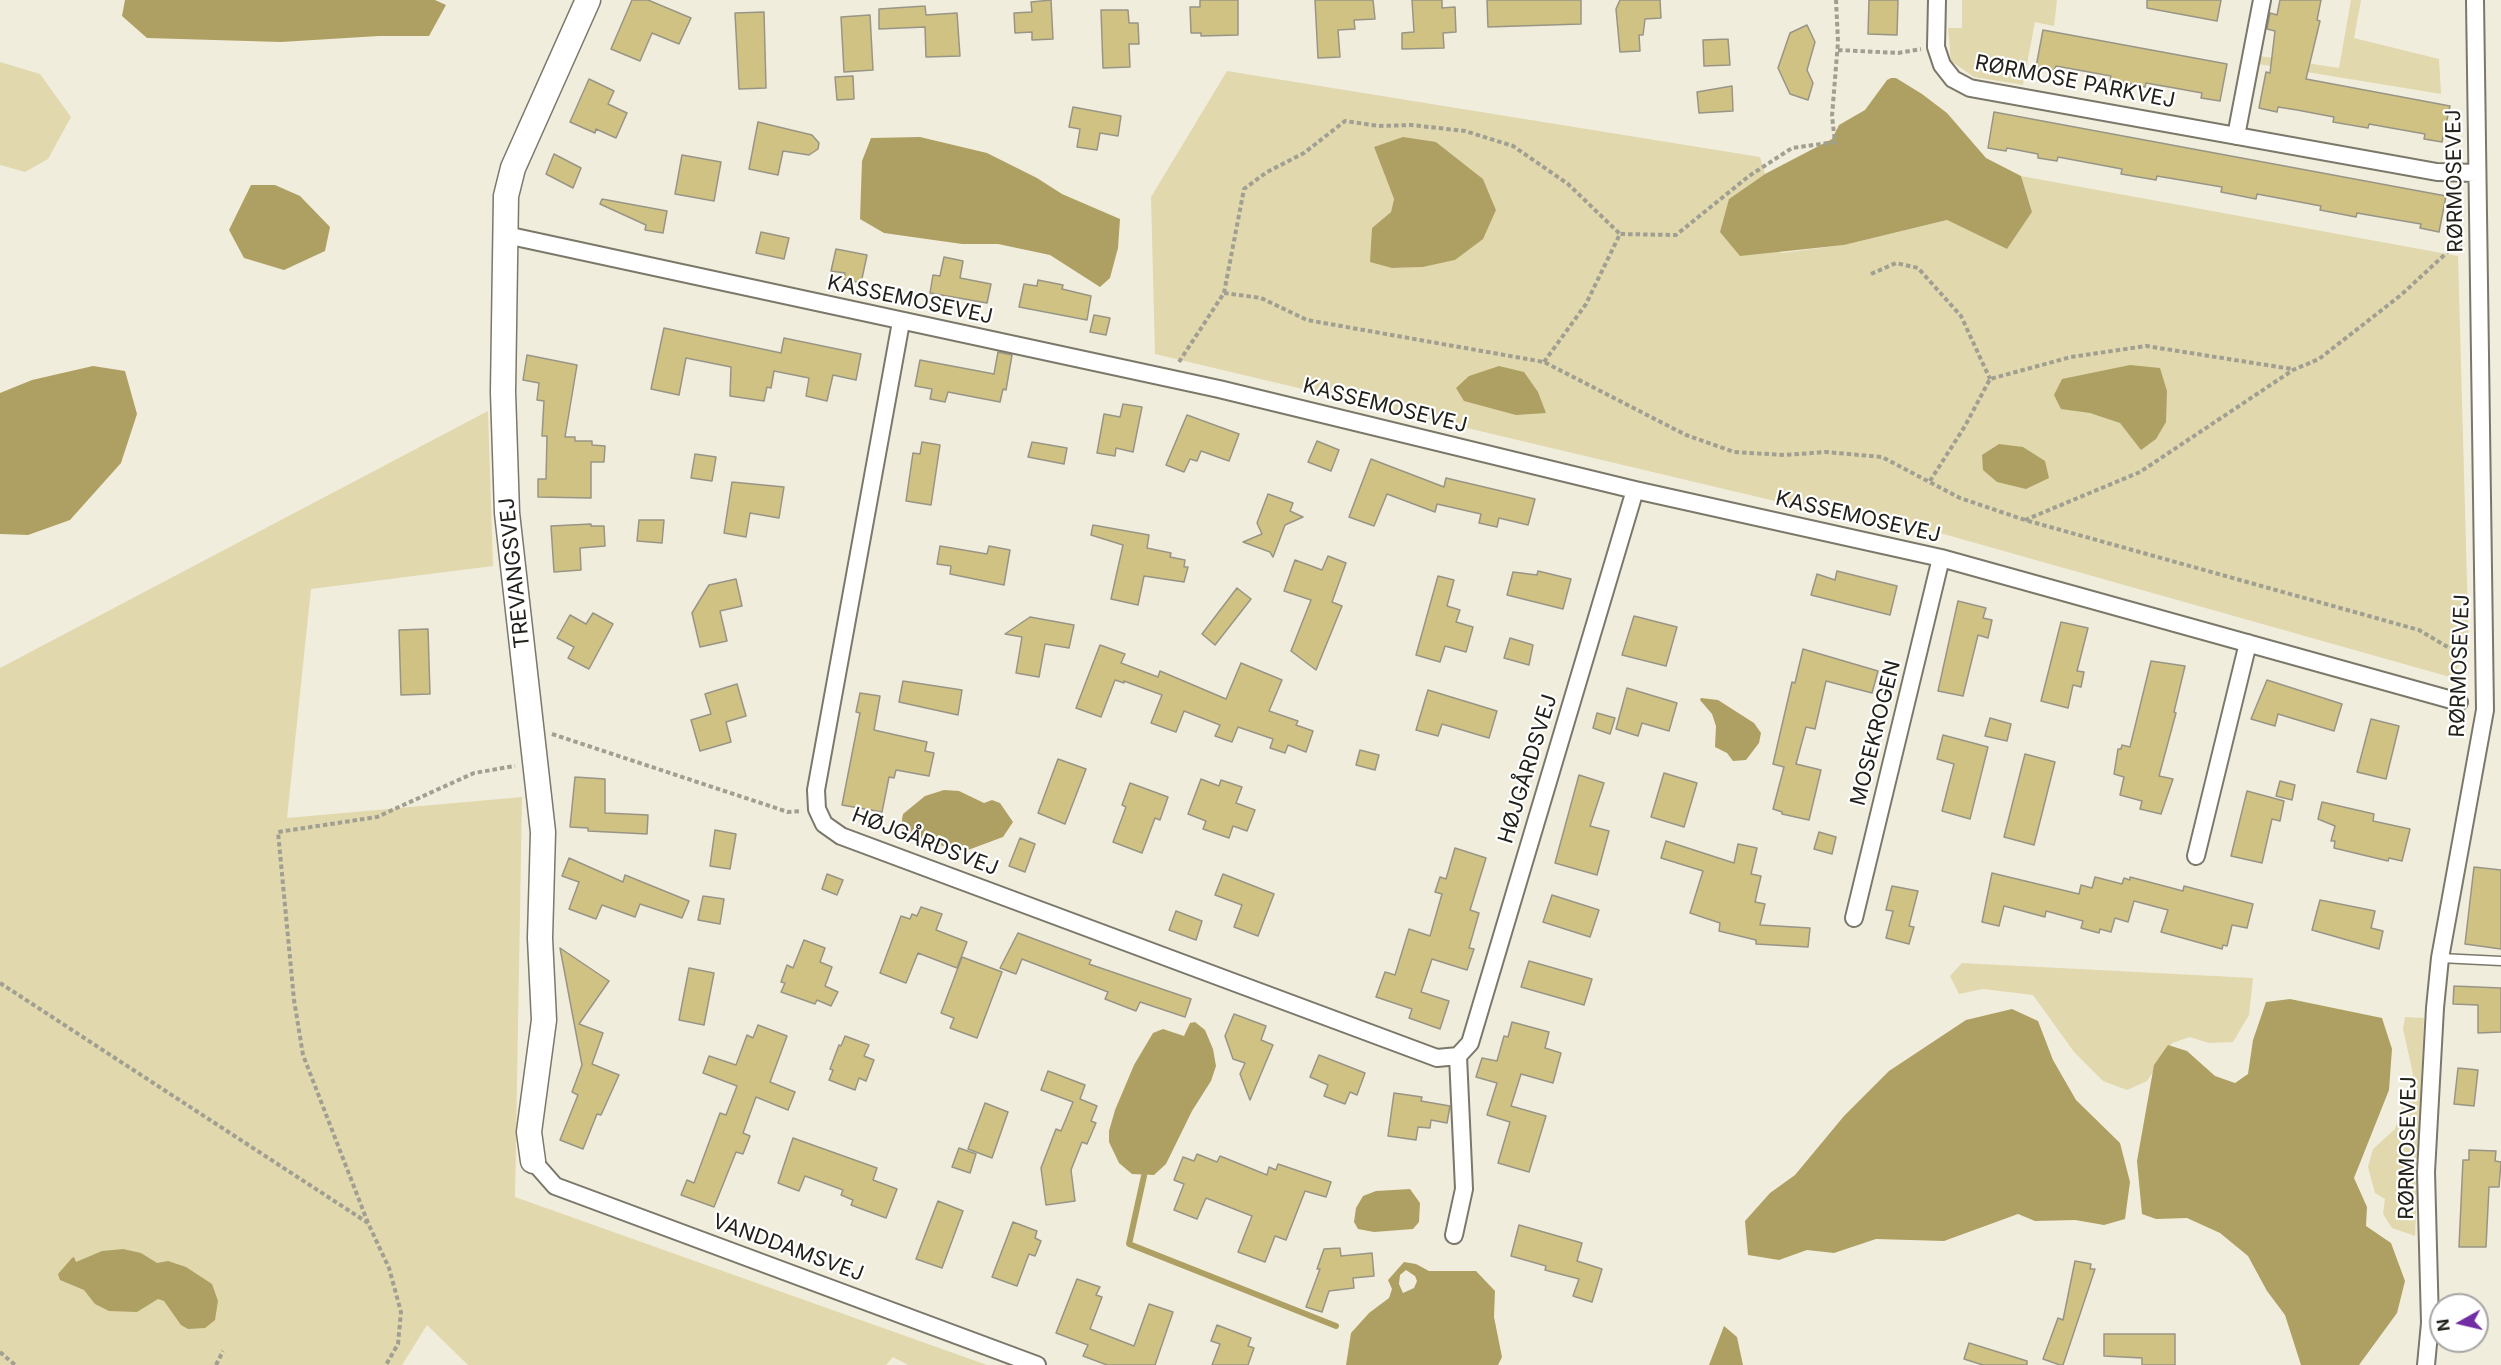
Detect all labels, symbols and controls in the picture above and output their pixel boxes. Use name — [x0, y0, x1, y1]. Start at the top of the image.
street label: RØRMOSE PARKVEJ — [1973, 50, 2177, 114]
street label: RØRMOSEVEJ — [2441, 109, 2469, 253]
street label: KASSEMOSEVEJ — [825, 270, 995, 330]
street label: KASSEMOSEVEJ — [1300, 373, 1470, 439]
street label: KASSEMOSEVEJ — [1773, 486, 1943, 548]
street label: TREVANGSVEJ — [495, 496, 535, 650]
street label: RØRMOSEVEJ — [2445, 594, 2475, 738]
street label: MOSEKROGEN — [1846, 658, 1906, 808]
street label: HØJGÅRDSVEJ — [1493, 691, 1563, 847]
street label: HØJGÅRDSVEJ — [848, 803, 1002, 881]
street label: RØRMOSEVEJ — [2394, 1076, 2422, 1220]
street label: VANDDAMSVEJ — [709, 1209, 867, 1287]
north arrow — [2429, 1293, 2489, 1353]
text: N — [2432, 1318, 2454, 1333]

